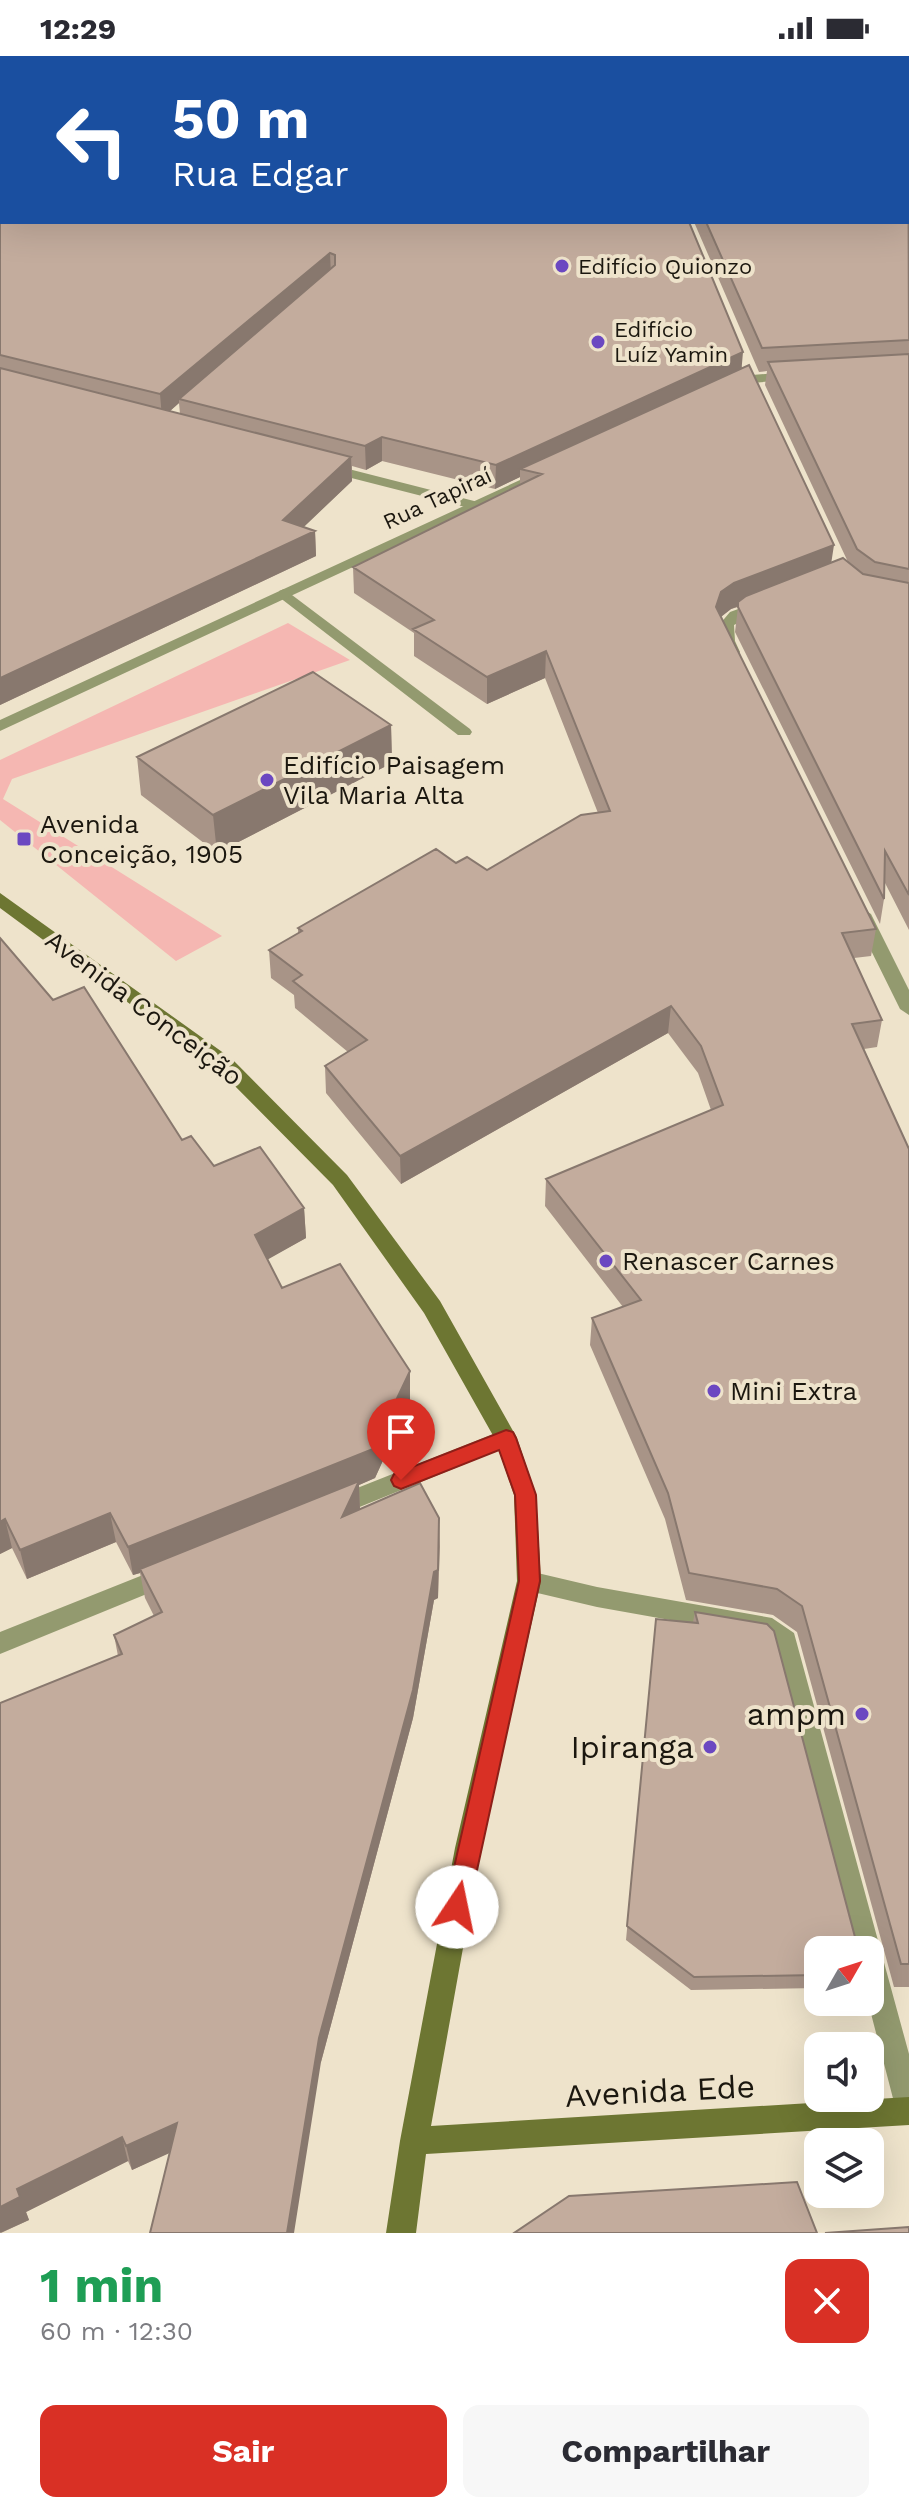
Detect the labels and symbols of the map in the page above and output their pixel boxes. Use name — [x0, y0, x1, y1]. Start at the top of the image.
place label: Edifício Quionzo — [578, 254, 752, 279]
marker: Edifício Quionzo — [553, 257, 571, 275]
place label: Edifício Luíz Yamin — [614, 317, 728, 367]
marker: Edifício Luíz Yamin — [589, 333, 607, 351]
street label: Rua Tapiraí — [379, 462, 496, 534]
place label: Edifício Paisagem Vila Maria Alta — [283, 750, 505, 810]
marker: Edifício Paisagem Vila Maria Alta — [258, 771, 276, 789]
place label: Avenida Conceição, 1905 — [40, 809, 243, 869]
marker: Avenida Conceição, 1905 — [15, 830, 33, 848]
street label: Avenida Conceição — [40, 924, 248, 1092]
place label: Renascer Carnes — [622, 1246, 835, 1276]
marker: Renascer Carnes — [597, 1252, 615, 1270]
place label: Mini Extra — [730, 1376, 858, 1406]
marker: Mini Extra — [705, 1382, 723, 1400]
pin — [367, 1398, 435, 1480]
place label: ampm — [747, 1695, 846, 1733]
marker: ampm — [853, 1705, 871, 1723]
place label: Ipiranga — [570, 1728, 694, 1766]
marker: Ipiranga — [701, 1738, 719, 1756]
position arrow — [415, 1865, 499, 1949]
north arrow — [804, 1936, 884, 2016]
street label: Avenida Ede — [564, 2067, 756, 2115]

